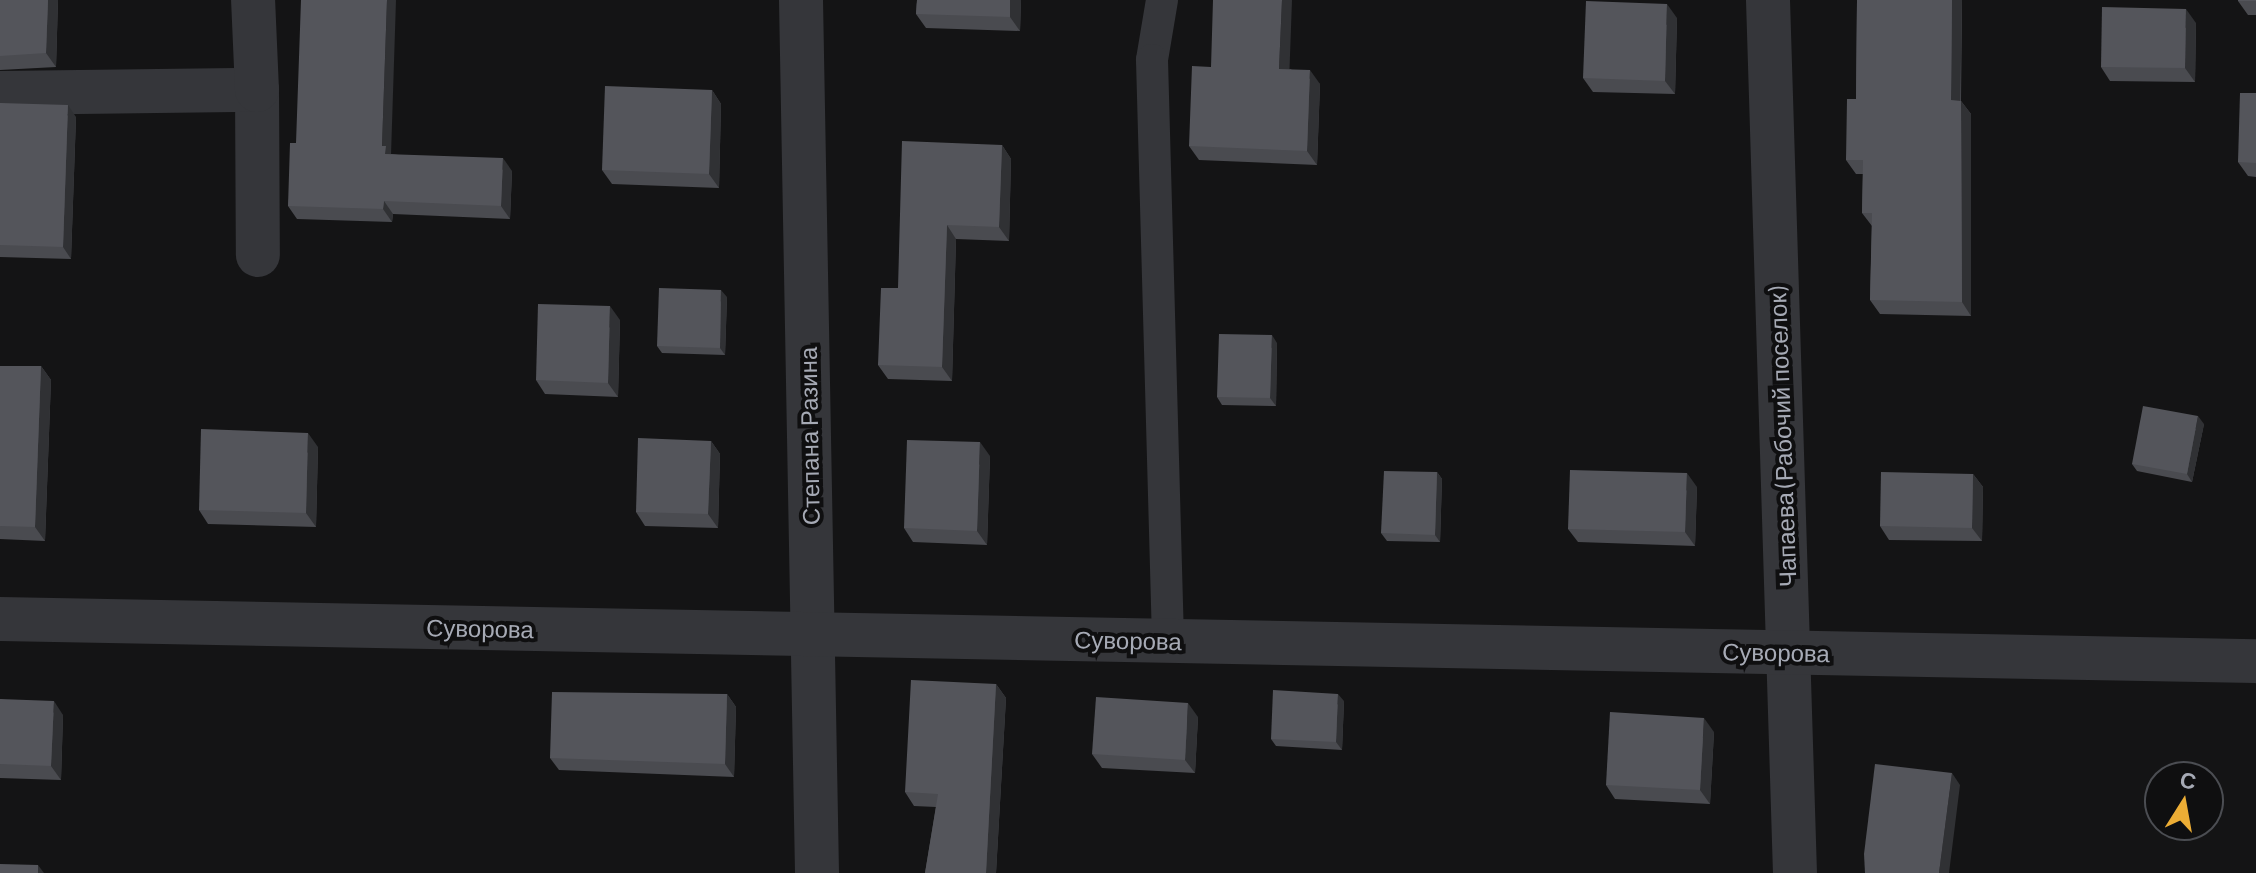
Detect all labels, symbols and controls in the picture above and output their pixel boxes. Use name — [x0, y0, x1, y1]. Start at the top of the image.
street label: Чапаева (Рабочий поселок) — [1762, 286, 1802, 588]
street label: Степана Разина — [793, 347, 825, 525]
street label: Суворова — [426, 613, 534, 643]
street label: Суворова — [1074, 625, 1182, 655]
street label: Суворова — [1722, 637, 1830, 667]
north arrow — [2144, 761, 2224, 841]
text: С — [2178, 765, 2198, 794]

